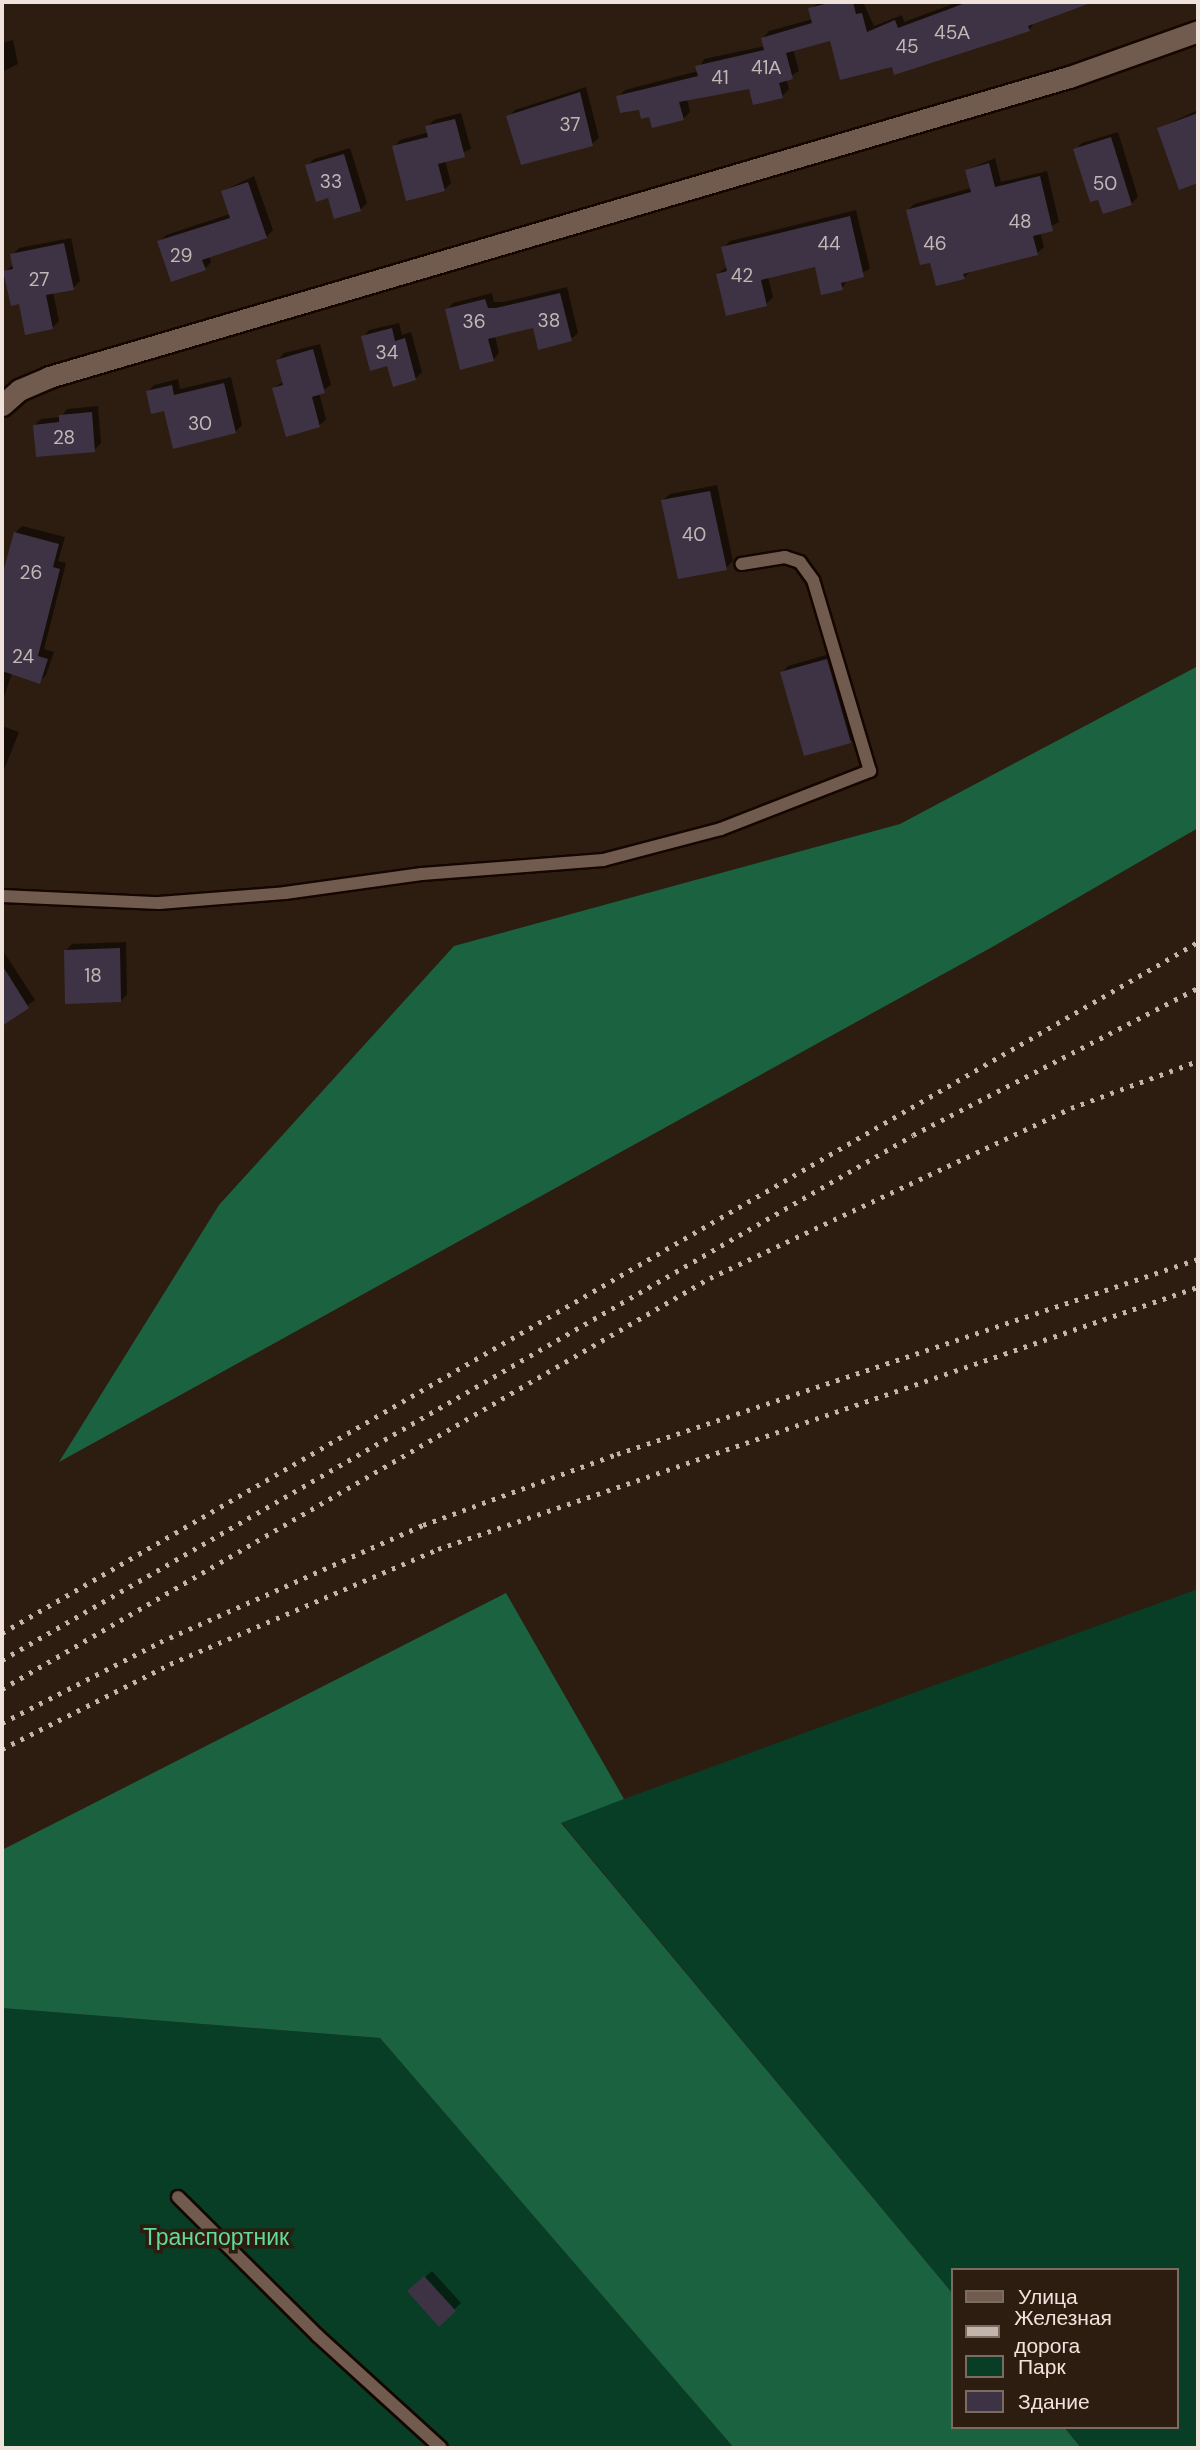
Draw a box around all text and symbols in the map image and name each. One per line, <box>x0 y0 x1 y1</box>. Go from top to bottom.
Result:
house number: 45А <box>934 22 970 44</box>
house number: 45 <box>895 36 919 58</box>
house number: 41А <box>751 57 781 79</box>
house number: 41 <box>711 67 729 89</box>
house number: 37 <box>559 114 581 136</box>
house number: 33 <box>320 171 342 193</box>
house number: 50 <box>1093 173 1117 195</box>
house number: 48 <box>1008 211 1032 233</box>
house number: 44 <box>817 233 841 255</box>
house number: 46 <box>923 233 947 255</box>
house number: 29 <box>170 245 192 267</box>
house number: 42 <box>731 265 753 287</box>
house number: 27 <box>29 269 49 291</box>
house number: 38 <box>538 310 560 332</box>
house number: 36 <box>462 311 486 333</box>
house number: 34 <box>376 342 398 364</box>
house number: 30 <box>188 413 212 435</box>
house number: 28 <box>53 427 75 449</box>
house number: 40 <box>682 524 706 546</box>
house number: 26 <box>20 562 42 584</box>
house number: 24 <box>12 646 34 668</box>
house number: 18 <box>84 965 102 987</box>
park label: Транспортник <box>143 2223 289 2251</box>
legend <box>951 2268 1179 2429</box>
text: Улица <box>1018 2283 1078 2311</box>
text: Железная дорога <box>1014 2304 1112 2360</box>
text: Парк <box>1018 2353 1066 2381</box>
text: Здание <box>1018 2388 1090 2416</box>

